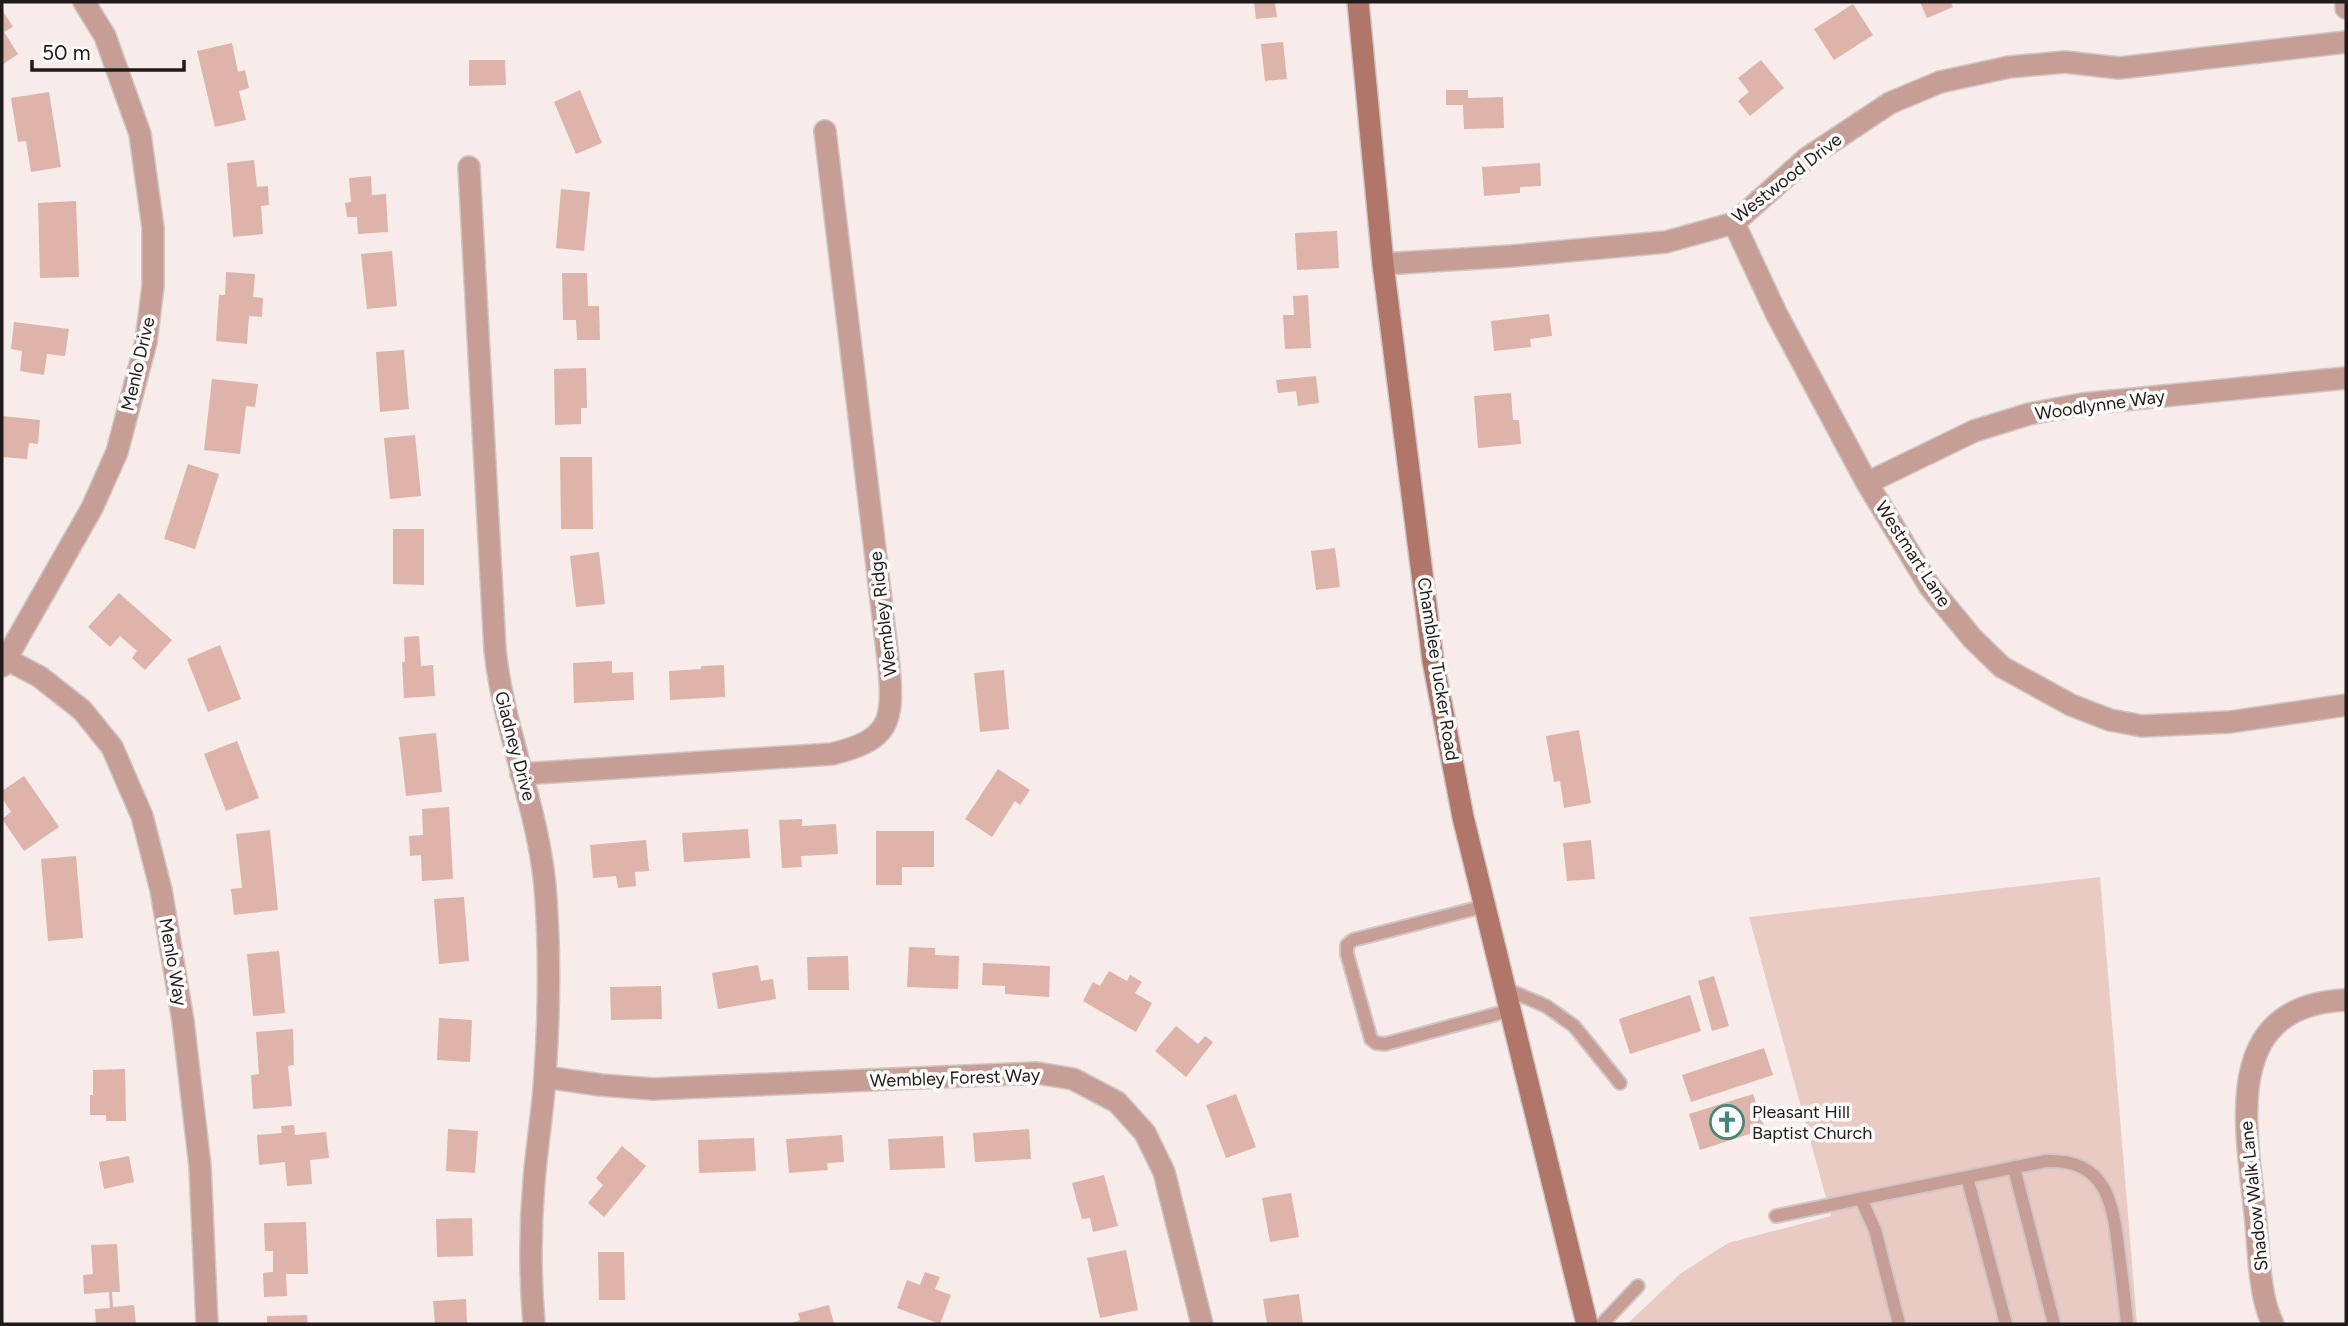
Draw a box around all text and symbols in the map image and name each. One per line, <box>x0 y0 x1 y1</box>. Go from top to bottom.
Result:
scale bar <box>32 28 184 72</box>
text: 50 m <box>42 40 91 65</box>
street label: Westwood Drive <box>1728 128 1846 228</box>
street label: Menlo Drive <box>117 315 160 413</box>
street label: Woodlynne Way <box>2034 385 2167 425</box>
street label: Westmart Lane <box>1871 497 1955 611</box>
street label: Wembley Ridge <box>864 550 902 678</box>
street label: Chamblee Tucker Road <box>1413 576 1463 762</box>
street label: Gladney Drive <box>490 689 540 803</box>
street label: Menlo Way <box>154 916 192 1008</box>
street label: Wembley Forest Way <box>869 1064 1041 1092</box>
place label: Pleasant Hill Baptist Church <box>1752 1101 1872 1144</box>
church icon: Pleasant Hill Baptist Church <box>1708 1103 1746 1141</box>
street label: Shadow Walk Lane <box>2235 1120 2273 1272</box>

